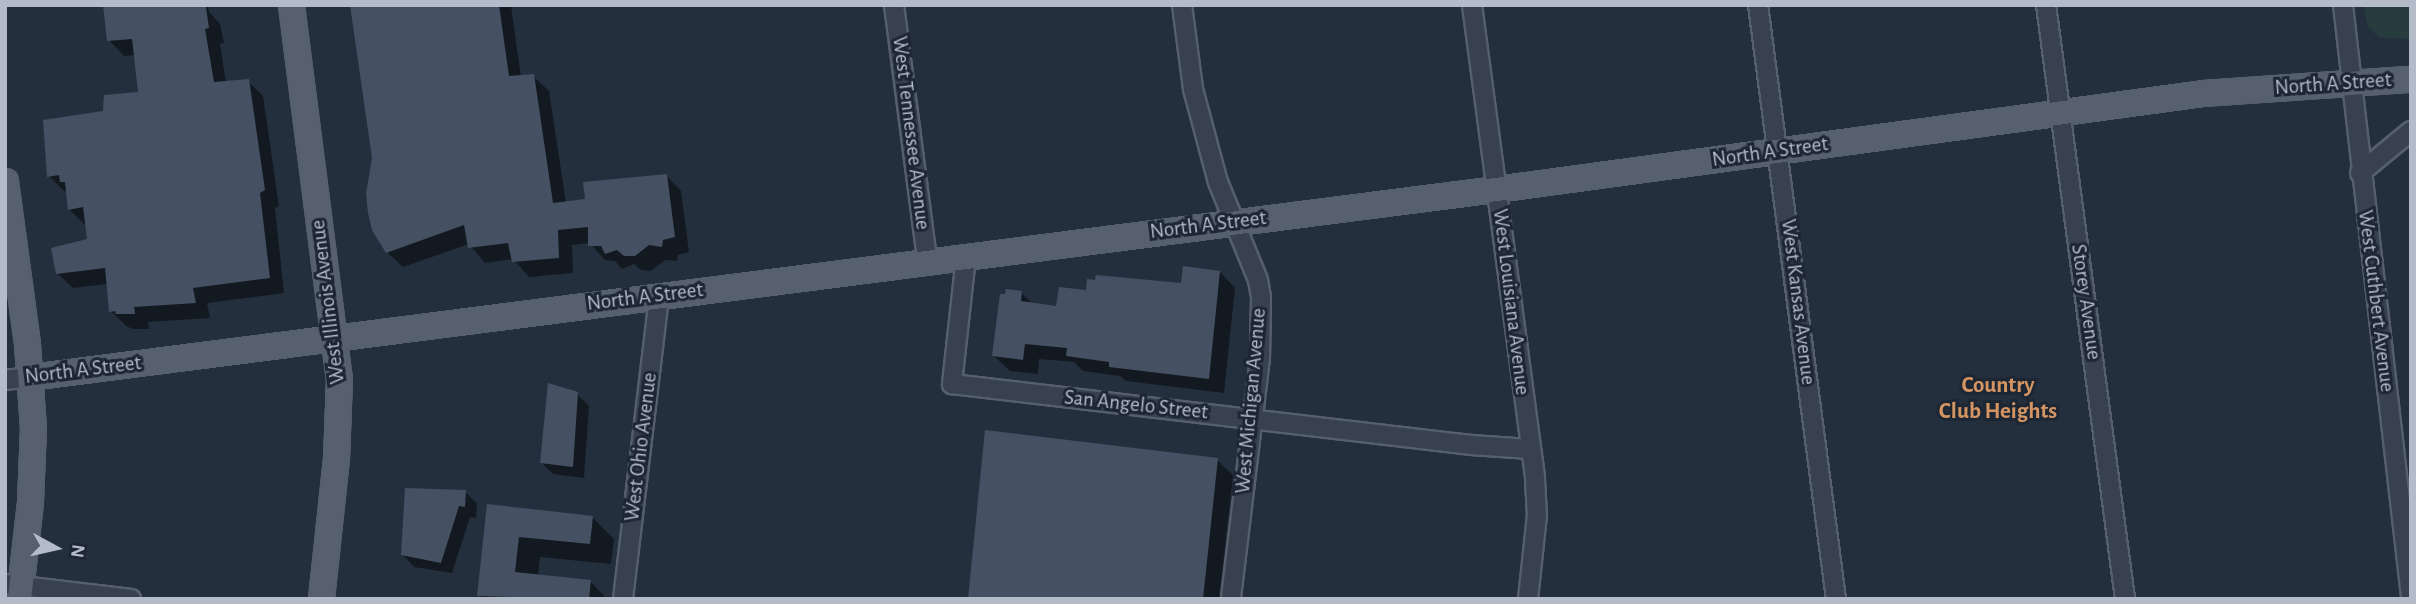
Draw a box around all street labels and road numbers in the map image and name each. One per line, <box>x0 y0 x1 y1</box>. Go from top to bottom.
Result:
street label: West Tennessee Avenue <box>887 35 935 231</box>
street label: North A Street <box>2274 67 2392 101</box>
street label: North A Street <box>1710 131 1830 173</box>
street label: North A Street <box>1148 205 1268 245</box>
street label: West Louisiana Avenue <box>1487 207 1535 397</box>
street label: West Cuthbert Avenue <box>2352 209 2400 393</box>
street label: West Illinois Avenue <box>305 218 351 386</box>
street label: West Kansas Avenue <box>1775 218 1821 386</box>
street label: Storey Avenue <box>2065 243 2107 361</box>
street label: North A Street <box>585 277 705 317</box>
street label: West Michigan Avenue <box>1230 307 1272 495</box>
street label: North A Street <box>23 350 143 390</box>
street label: West Ohio Avenue <box>619 371 663 523</box>
street label: San Angelo Street <box>1063 385 1209 425</box>

